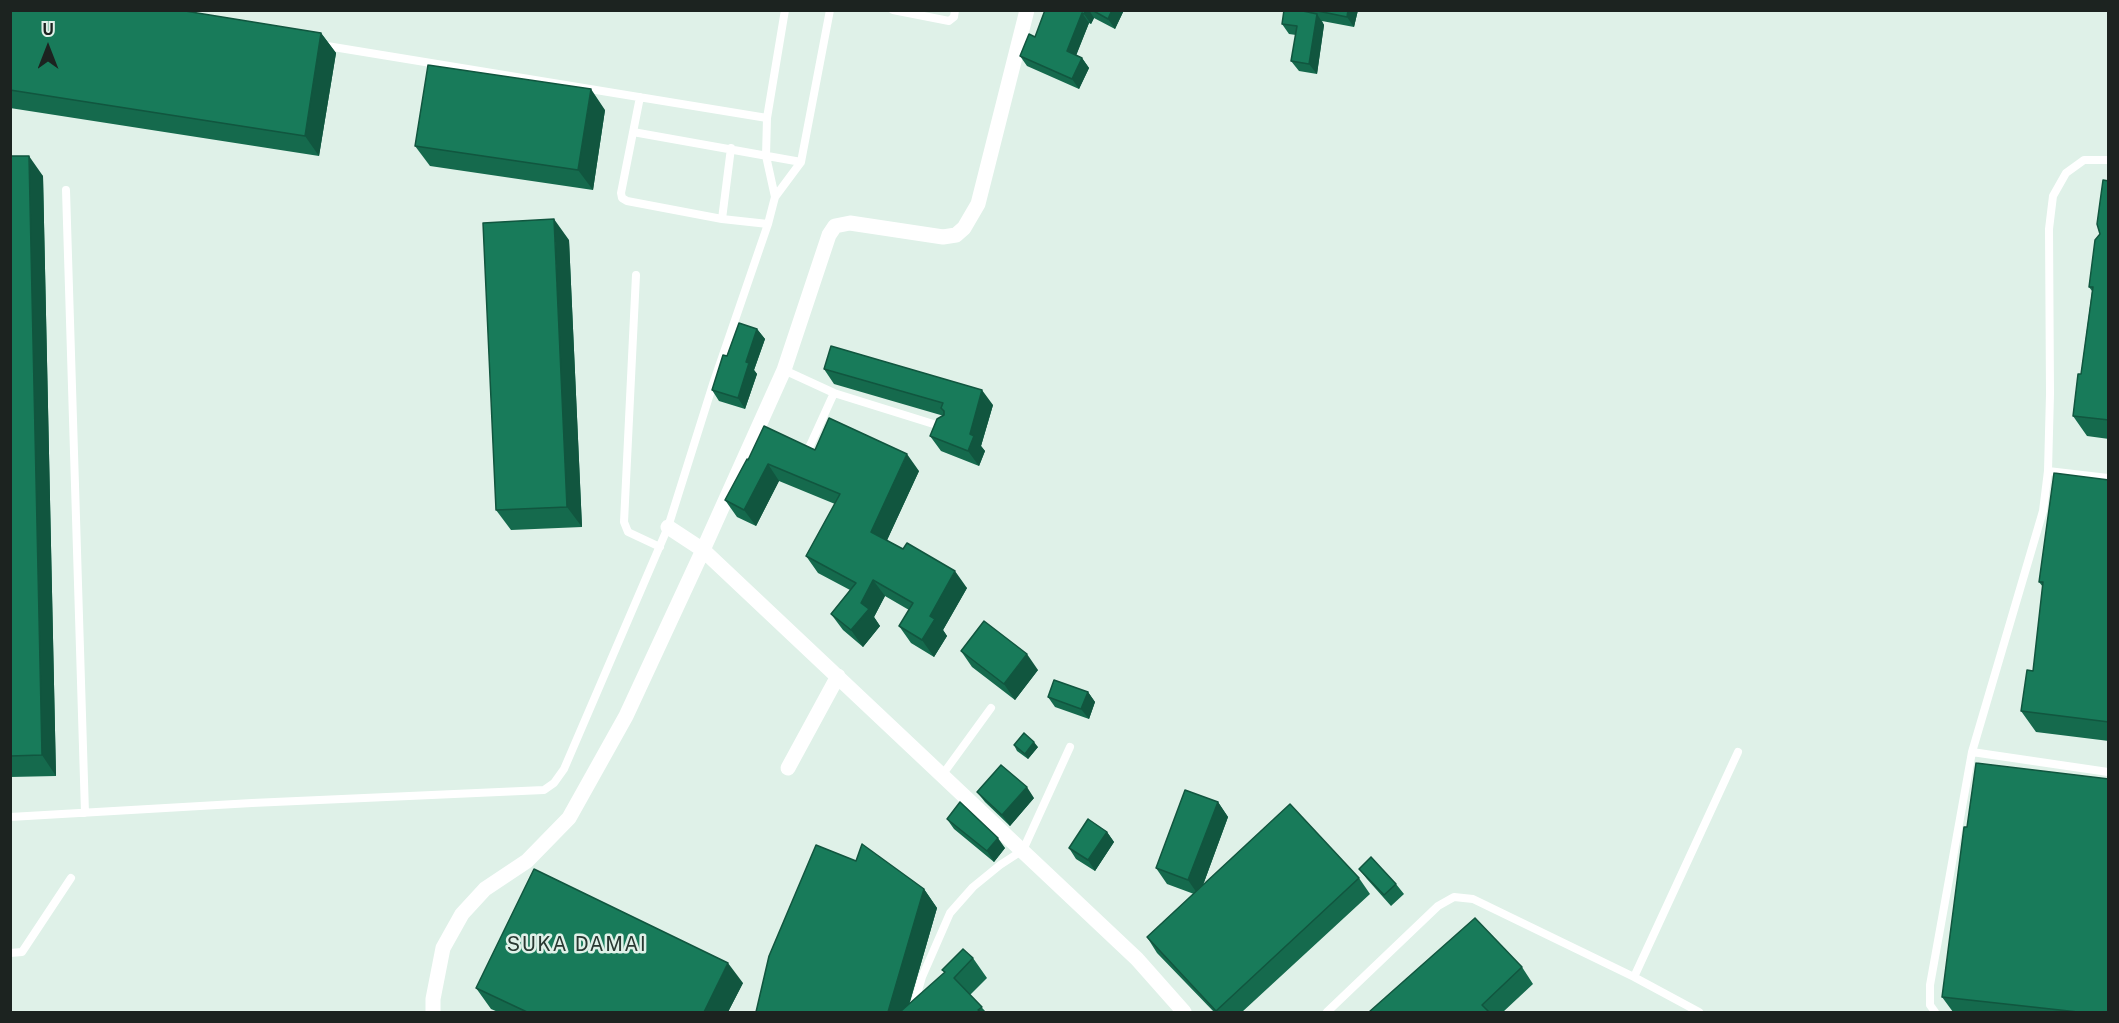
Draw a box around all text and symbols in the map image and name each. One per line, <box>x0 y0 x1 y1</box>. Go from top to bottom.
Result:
north arrow <box>18 18 78 78</box>
text: U <box>42 20 54 39</box>
district label: SUKA DAMAI <box>507 933 647 957</box>

